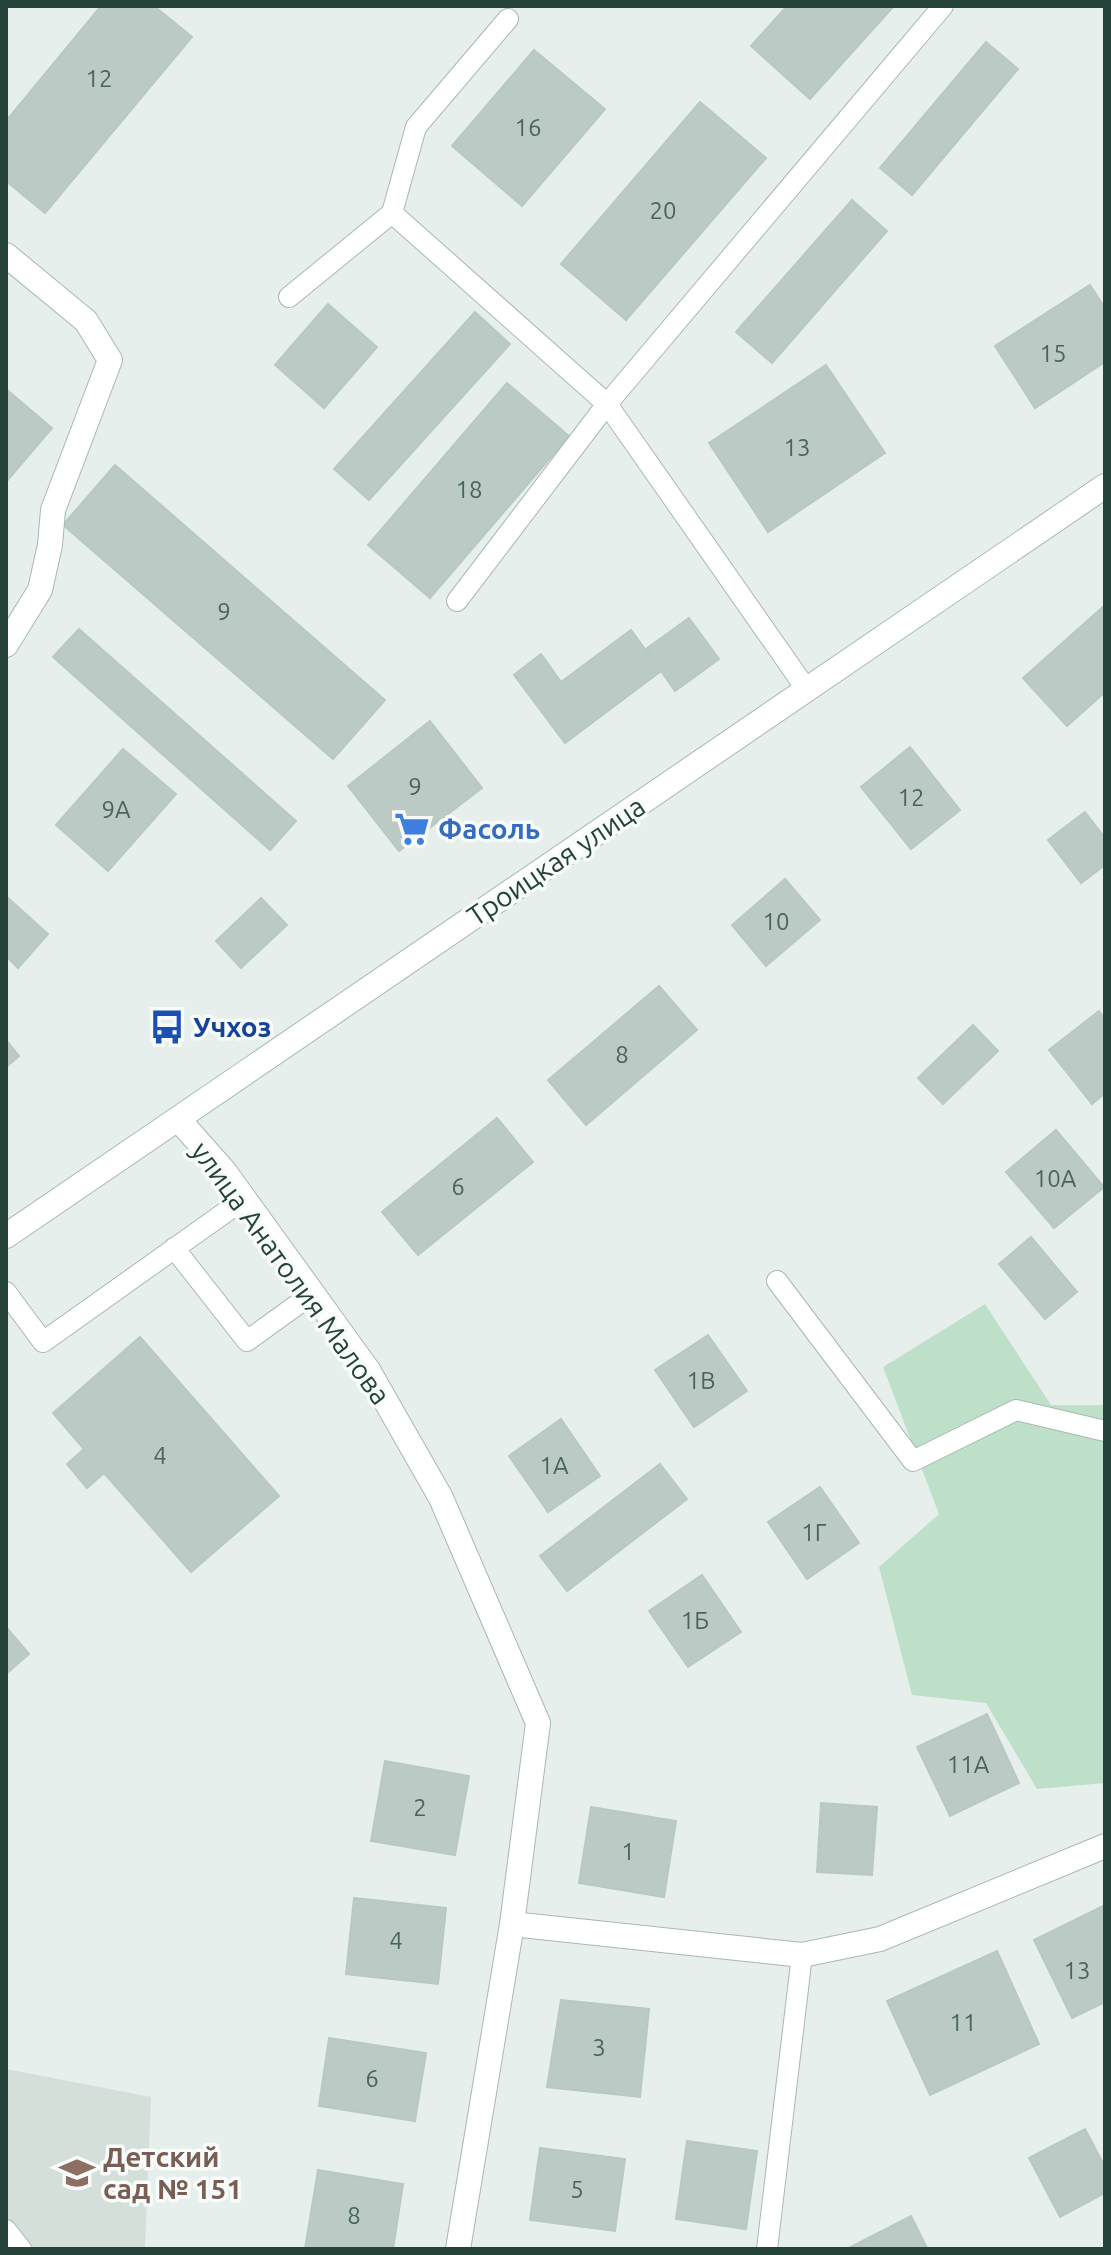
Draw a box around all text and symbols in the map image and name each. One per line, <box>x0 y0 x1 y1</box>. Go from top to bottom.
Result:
house number: 12 <box>85 65 113 92</box>
house number: 16 <box>514 114 542 141</box>
house number: 20 <box>649 197 677 224</box>
house number: 15 <box>1039 340 1067 367</box>
house number: 13 <box>783 434 811 461</box>
house number: 18 <box>455 476 483 503</box>
house number: 9 <box>217 598 231 625</box>
house number: 9 <box>408 773 422 800</box>
house number: 12 <box>897 784 925 811</box>
street label: Троицкая улица <box>461 790 650 931</box>
house number: 9А <box>101 796 131 823</box>
supermarket icon: Фасоль <box>393 810 431 848</box>
place label: Фасоль <box>438 813 540 844</box>
house number: 10 <box>762 908 790 935</box>
bus stop icon: Учхоз <box>148 1008 186 1046</box>
place label: Учхоз <box>193 1011 271 1042</box>
house number: 8 <box>615 1041 629 1068</box>
street label: улица Анатолия Малова <box>186 1136 397 1410</box>
house number: 10А <box>1034 1165 1077 1192</box>
house number: 6 <box>451 1173 465 1200</box>
house number: 1В <box>687 1367 715 1394</box>
house number: 4 <box>153 1442 167 1469</box>
house number: 1А <box>539 1452 569 1479</box>
house number: 1Г <box>801 1519 827 1546</box>
house number: 1Б <box>681 1607 709 1634</box>
house number: 11А <box>947 1751 990 1778</box>
house number: 2 <box>413 1794 427 1821</box>
house number: 1 <box>621 1838 635 1865</box>
house number: 4 <box>389 1927 403 1954</box>
house number: 13 <box>1063 1957 1091 1984</box>
house number: 11 <box>949 2009 977 2036</box>
house number: 3 <box>592 2034 606 2061</box>
house number: 6 <box>365 2065 379 2092</box>
place label: Детский сад № 151 <box>103 2141 242 2204</box>
school or university icon: Детский сад № 151 <box>58 2154 96 2192</box>
house number: 5 <box>570 2176 584 2203</box>
house number: 8 <box>347 2202 361 2229</box>

